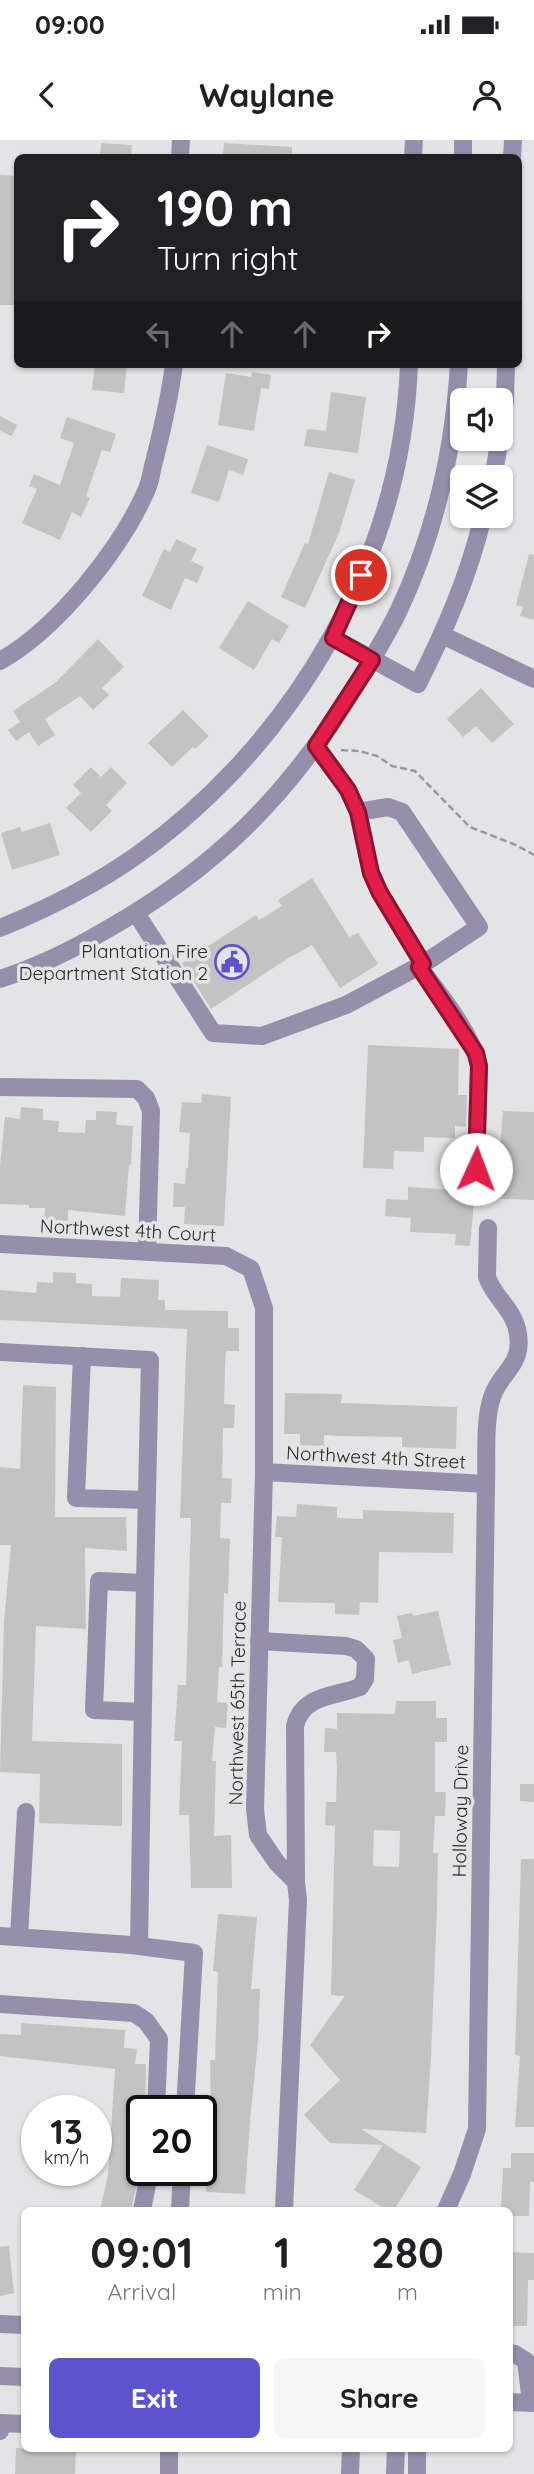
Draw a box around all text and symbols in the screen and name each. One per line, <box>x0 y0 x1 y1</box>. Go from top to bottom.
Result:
text: 09:00 <box>35 8 105 41</box>
text: Waylane <box>199 75 335 115</box>
icon: back <box>28 76 66 114</box>
icon: person <box>468 76 506 114</box>
text: 190 m <box>157 177 293 238</box>
icon: right <box>42 182 133 273</box>
text: Turn right <box>157 238 298 278</box>
icon: left <box>140 315 178 353</box>
icon: ahead <box>213 315 251 353</box>
icon: ahead <box>286 315 324 353</box>
icon: right <box>359 315 397 353</box>
map controls <box>450 388 513 528</box>
button: sound <box>450 388 513 451</box>
button: layers <box>450 465 513 528</box>
pin <box>331 545 391 605</box>
icon: arrive <box>342 556 380 594</box>
place label: Plantation Fire Department Station 2 <box>19 939 208 985</box>
public building icon: Plantation Fire Department Station 2 <box>213 943 251 981</box>
position arrow <box>439 1132 513 1206</box>
street label: Northwest 4th Court <box>39 1213 217 1247</box>
street label: Northwest 4th Street <box>286 1440 466 1474</box>
street label: Northwest 65th Terrace <box>223 1600 251 1806</box>
street label: Holloway Drive <box>447 1744 473 1878</box>
speed limit sign: 20 <box>126 2095 217 2186</box>
text: 13 <box>50 2109 83 2153</box>
text: km/h <box>44 2146 89 2169</box>
text: 09:01 <box>90 2226 193 2279</box>
text: 1 <box>274 2226 290 2279</box>
text: 280 <box>371 2226 444 2279</box>
text: Arrival <box>107 2277 176 2306</box>
text: min <box>263 2277 302 2306</box>
text: m <box>397 2277 418 2306</box>
button: Exit <box>49 2358 260 2438</box>
button: Share <box>274 2358 485 2438</box>

